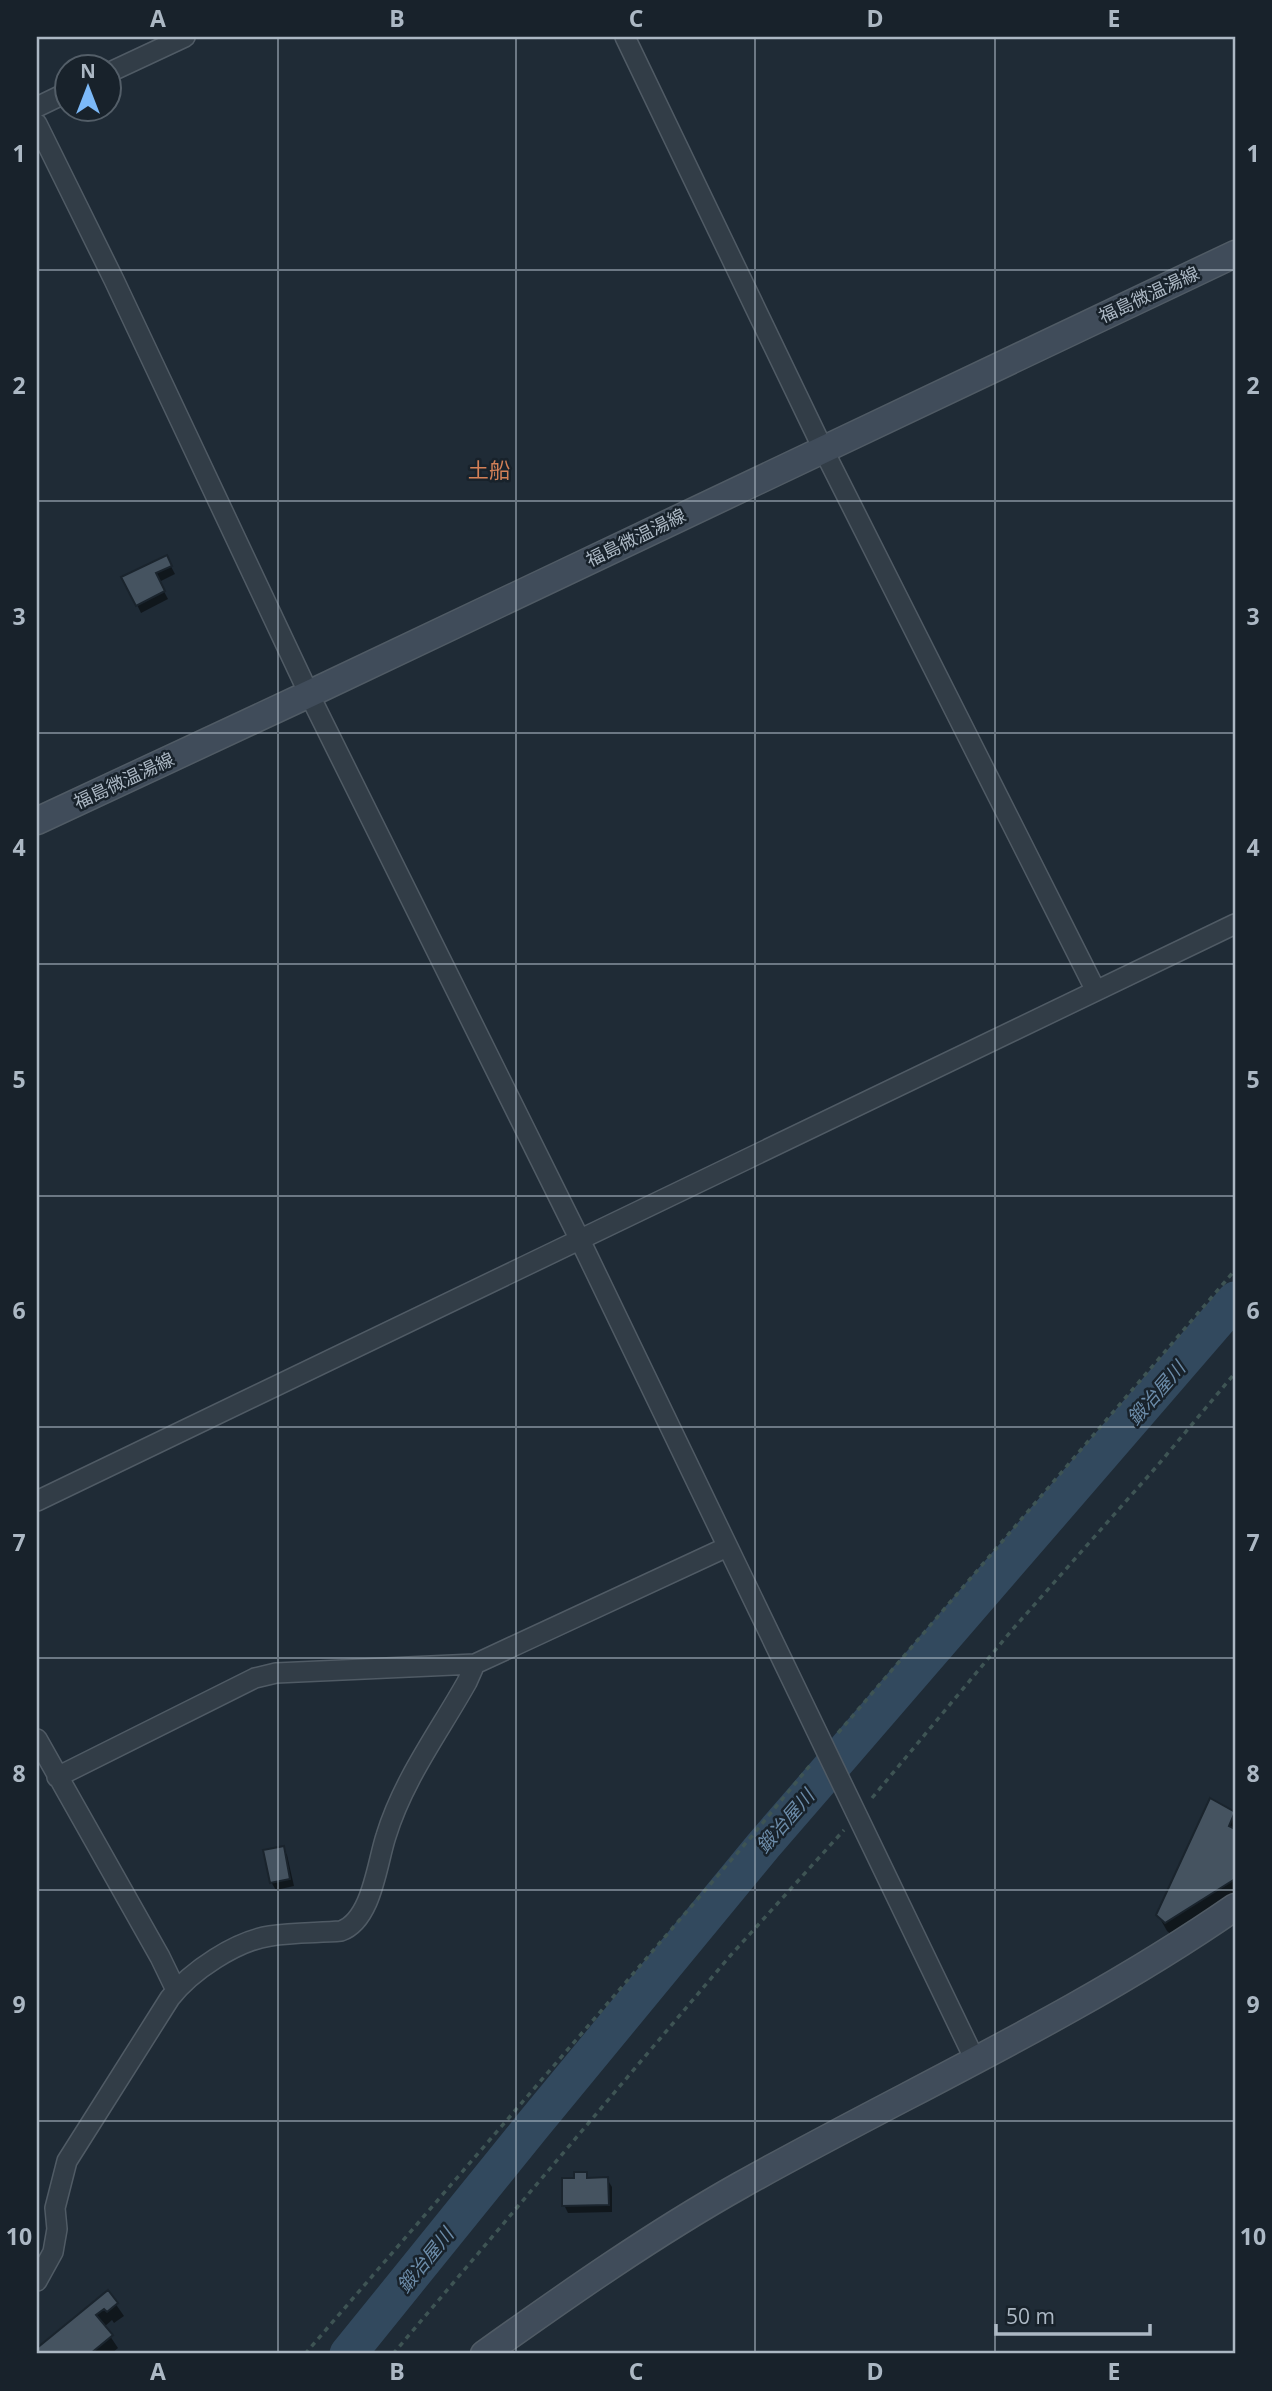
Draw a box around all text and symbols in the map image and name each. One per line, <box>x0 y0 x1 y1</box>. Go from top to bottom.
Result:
text: A <box>150 2 166 34</box>
text: B <box>389 2 405 34</box>
text: C <box>629 2 643 34</box>
text: D <box>866 2 884 34</box>
text: E <box>1108 2 1120 34</box>
north arrow <box>52 52 122 122</box>
text: N <box>80 58 96 84</box>
text: 1 <box>12 137 26 169</box>
text: 1 <box>1246 137 1260 169</box>
street label: 福島微温湯線 <box>1095 260 1203 328</box>
text: 2 <box>12 369 26 401</box>
text: 2 <box>1246 369 1260 401</box>
district label: 土船 <box>468 456 510 484</box>
street label: 福島微温湯線 <box>582 503 689 572</box>
text: 3 <box>12 600 26 632</box>
text: 3 <box>1246 600 1260 632</box>
street label: 福島微温湯線 <box>70 746 178 814</box>
text: 4 <box>12 831 26 863</box>
text: 4 <box>1246 831 1260 863</box>
text: 5 <box>12 1063 26 1095</box>
text: 5 <box>1246 1063 1260 1095</box>
text: 6 <box>12 1294 26 1326</box>
text: 6 <box>1246 1294 1260 1326</box>
water label: 鍛冶屋川 <box>1121 1354 1192 1430</box>
text: 7 <box>12 1526 26 1558</box>
text: 7 <box>1246 1526 1260 1558</box>
text: 8 <box>12 1757 26 1789</box>
text: 8 <box>1246 1757 1260 1789</box>
water label: 鍛冶屋川 <box>750 1782 821 1858</box>
text: 9 <box>12 1988 26 2020</box>
text: 9 <box>1246 1988 1260 2020</box>
text: 10 <box>6 2220 32 2252</box>
text: 10 <box>1240 2220 1266 2252</box>
water label: 鍛冶屋川 <box>391 2221 460 2298</box>
scale bar <box>996 2293 1150 2337</box>
text: 50 m <box>1006 2302 1055 2330</box>
text: A <box>150 2355 166 2387</box>
text: B <box>389 2355 405 2387</box>
text: C <box>629 2355 643 2387</box>
text: D <box>866 2355 884 2387</box>
text: E <box>1108 2355 1120 2387</box>

